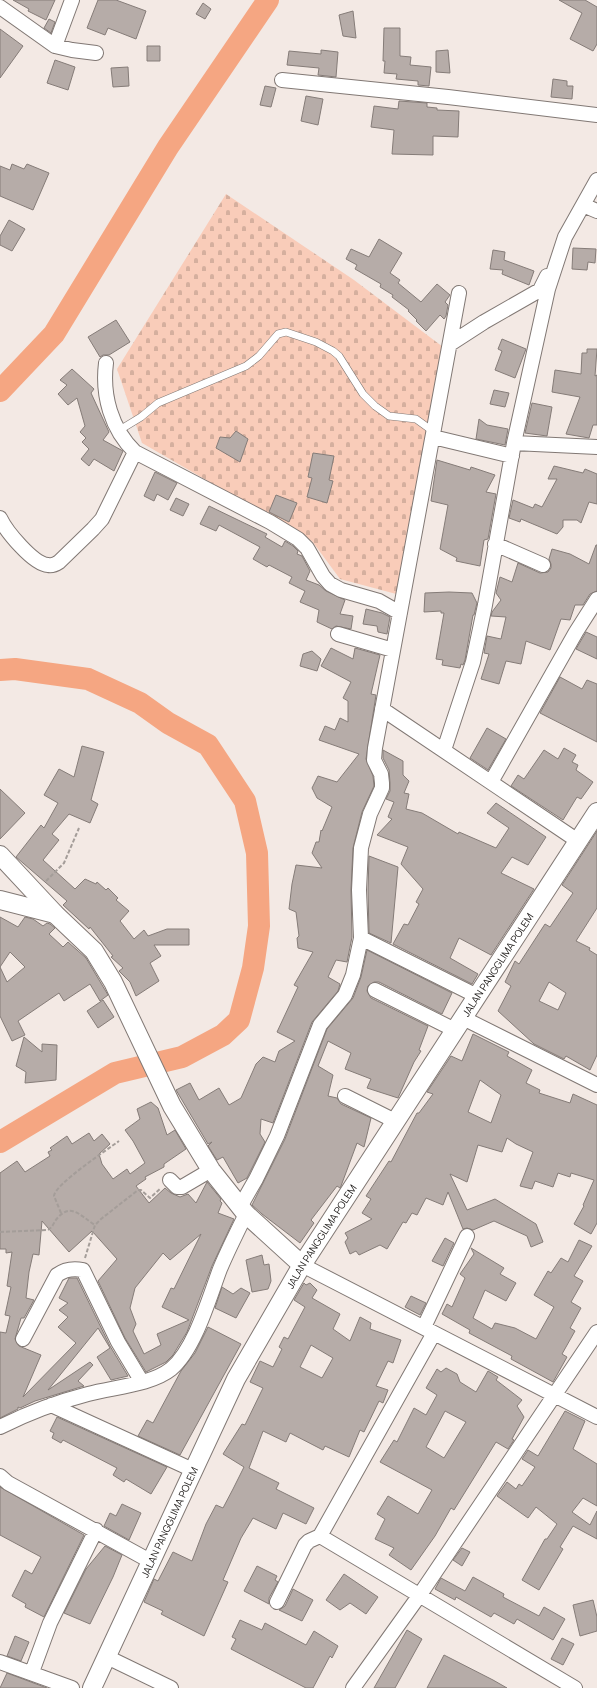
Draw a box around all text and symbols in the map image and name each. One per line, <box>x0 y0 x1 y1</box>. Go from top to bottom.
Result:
street label: JALAN PANGGLIMA POLEM <box>459 910 536 1019</box>
street label: JALAN PANGGLIMA POLEM <box>283 1182 360 1291</box>
street label: JALAN PANGGLIMA POLEM <box>137 1464 201 1580</box>

